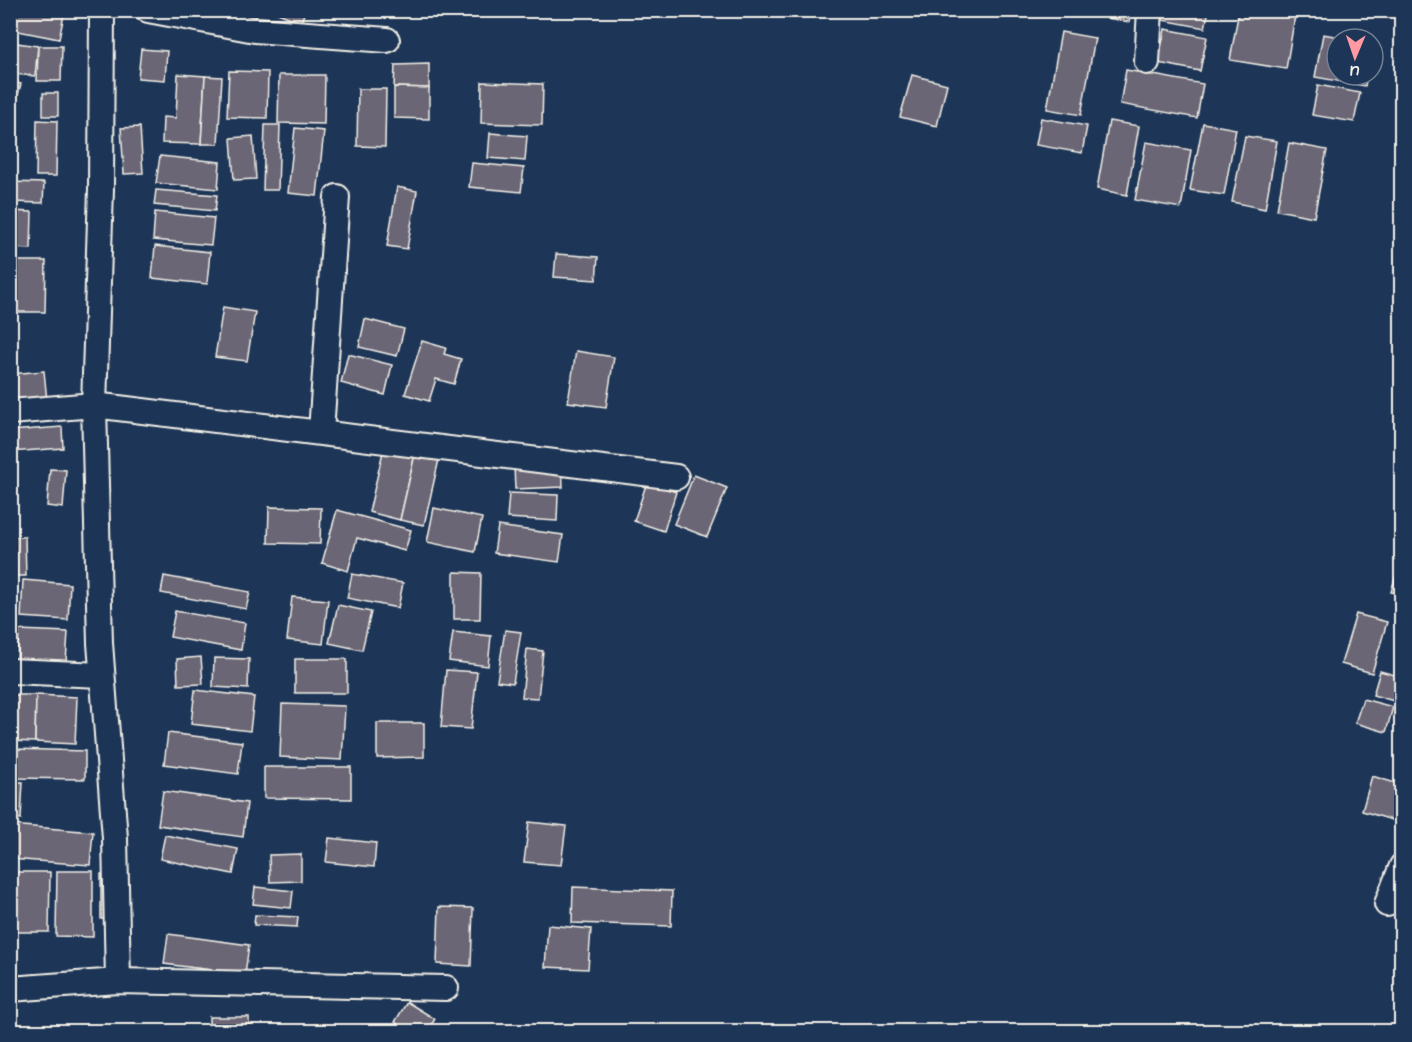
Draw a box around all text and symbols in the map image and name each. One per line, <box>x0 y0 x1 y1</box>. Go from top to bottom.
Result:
north arrow <box>1325 27 1385 87</box>
text: U <box>1350 60 1359 82</box>

